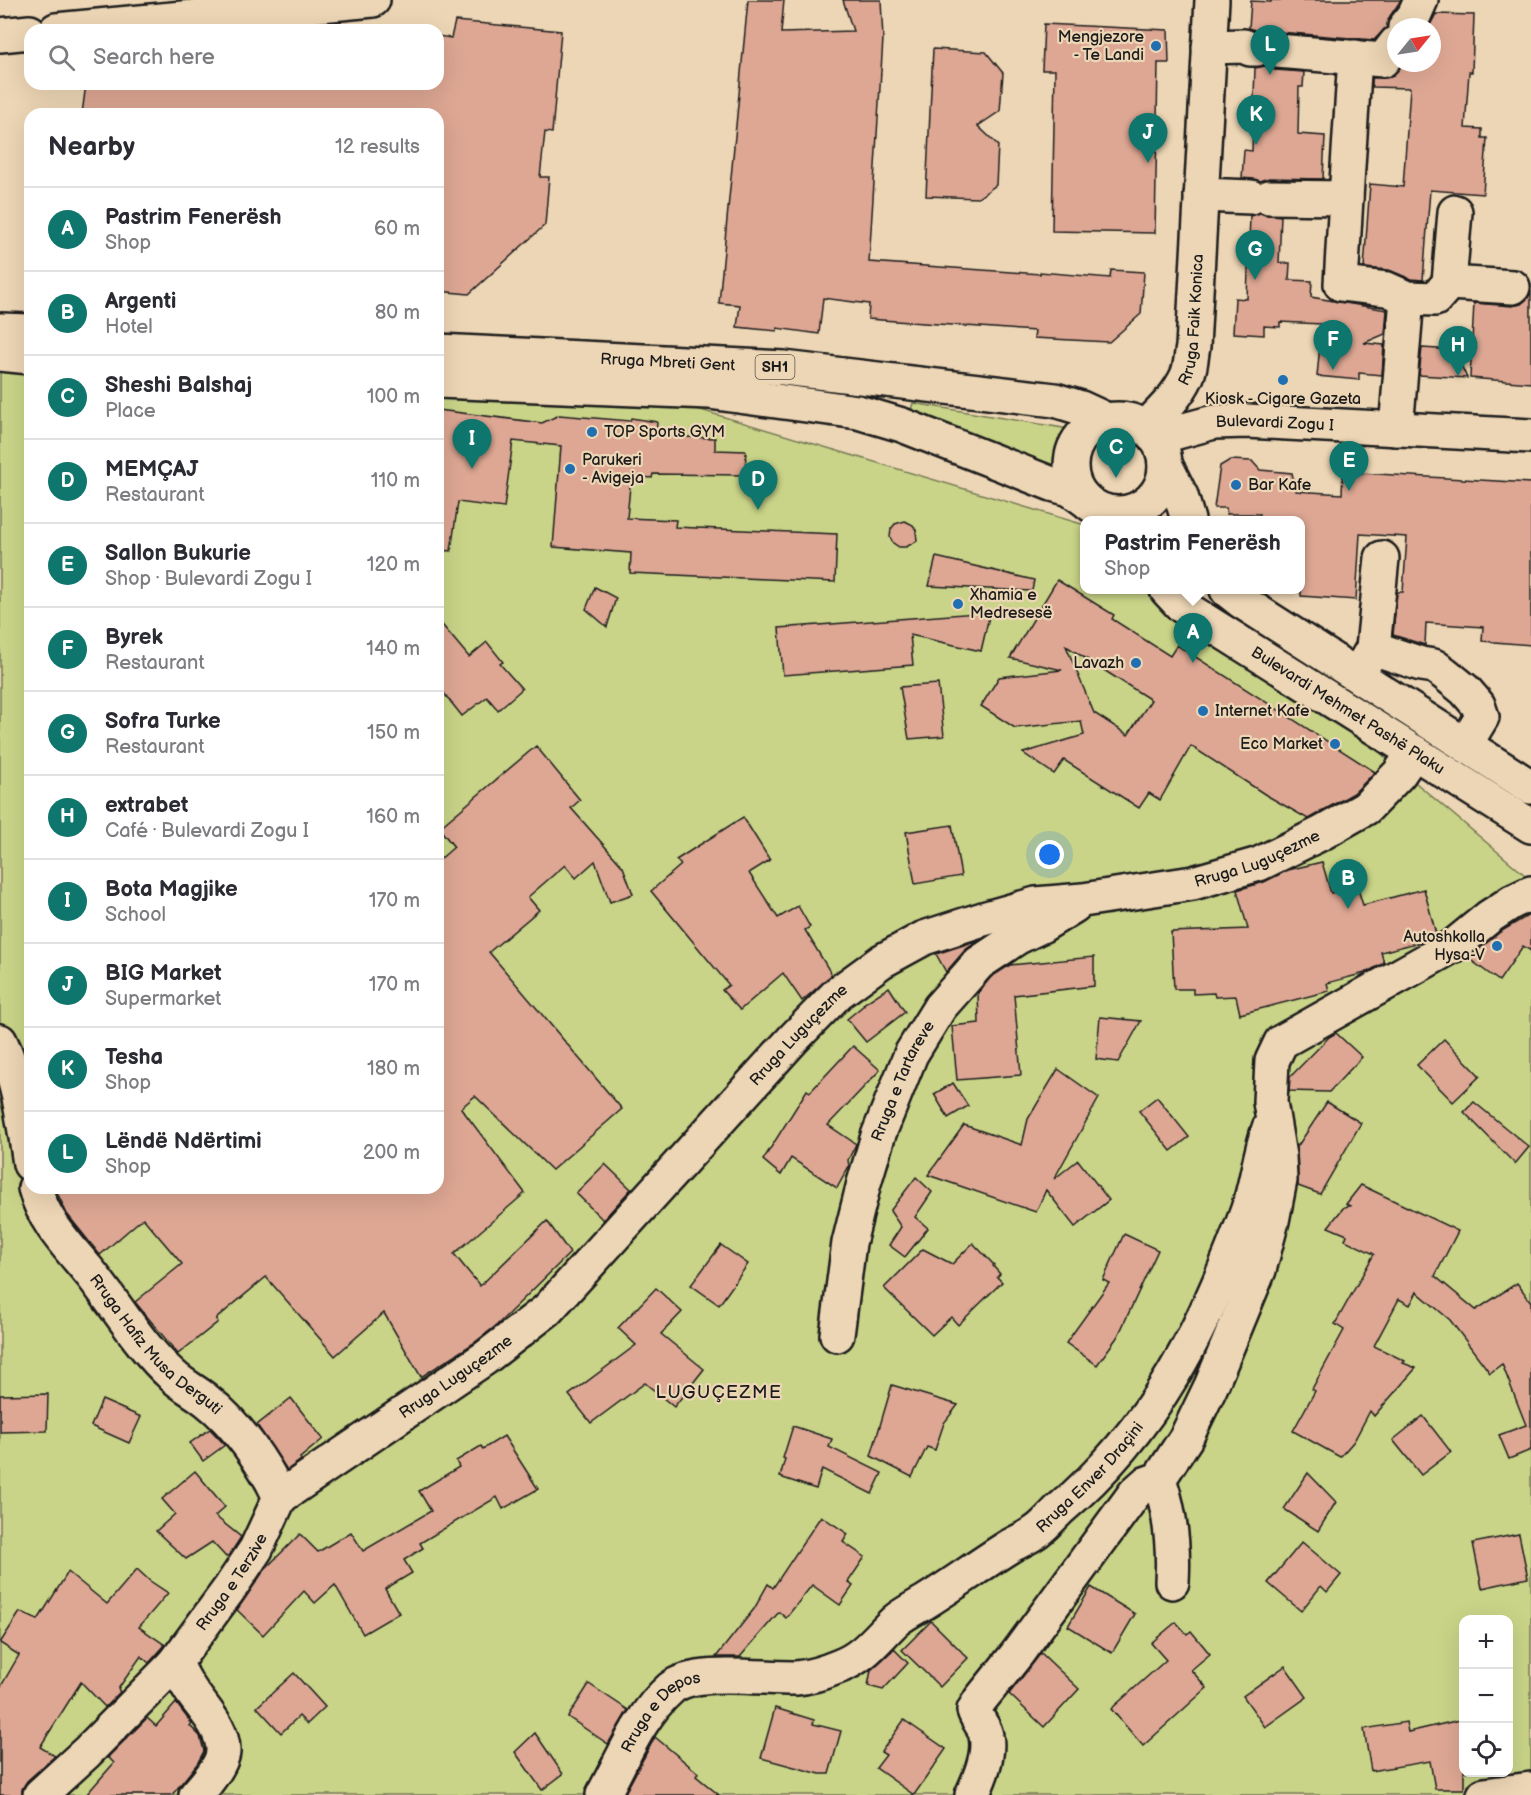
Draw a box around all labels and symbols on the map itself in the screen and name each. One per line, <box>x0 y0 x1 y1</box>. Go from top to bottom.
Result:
north arrow <box>1387 18 1441 72</box>
pin: L <box>1250 26 1290 75</box>
place label: Mengjezore - Te Landi <box>1058 28 1145 65</box>
marker: Mengjezore - Te Landi <box>1149 39 1163 53</box>
pin: K <box>1236 96 1276 145</box>
pin: J <box>1128 114 1168 163</box>
pin: G <box>1236 230 1274 280</box>
street label: Rruga Faik Konica <box>1174 253 1208 389</box>
pin: F <box>1314 320 1352 370</box>
pin: H <box>1438 326 1478 376</box>
street label: Rruga Mbreti Gent <box>600 349 736 375</box>
road number: SH1 <box>756 355 794 379</box>
marker: Kiosk - Cigare Gazeta <box>1276 373 1290 387</box>
place label: Kiosk - Cigare Gazeta <box>1205 390 1361 409</box>
street label: Bulevardi Zogu I <box>1215 411 1334 435</box>
pin: I <box>452 420 492 469</box>
place label: TOP Sports GYM <box>604 423 725 442</box>
marker: TOP Sports GYM <box>585 425 599 439</box>
pin: C <box>1096 428 1136 478</box>
pin: E <box>1330 442 1368 491</box>
place label: Parukeri - Avigeja <box>582 451 644 488</box>
pin: D <box>738 460 777 510</box>
marker: Parukeri - Avigeja <box>563 462 577 476</box>
place label: Bar Kafe <box>1248 476 1312 495</box>
marker: Bar Kafe <box>1229 478 1243 492</box>
place label: Xhamia e Medresesë <box>969 586 1053 623</box>
marker: Xhamia e Medresesë <box>951 597 965 611</box>
pin: A <box>1174 614 1212 663</box>
street label: Bulevardi Mehmet Pashë Plaku <box>1248 643 1448 779</box>
place label: Lavazh <box>1073 654 1124 673</box>
marker: Lavazh <box>1129 656 1143 670</box>
place label: Internet Kafe <box>1215 702 1310 721</box>
marker: Internet Kafe <box>1196 704 1210 718</box>
place label: Eco Market <box>1240 735 1323 754</box>
marker: Eco Market <box>1328 737 1342 751</box>
street label: Rruga Luguçezme <box>1192 826 1324 892</box>
your location <box>1035 840 1064 869</box>
pin: B <box>1328 860 1368 909</box>
place label: Autoshkolla Hysa-V <box>1403 928 1485 965</box>
marker: Autoshkolla Hysa-V <box>1490 939 1504 953</box>
street label: Rruga Luguçezme <box>746 980 851 1090</box>
street label: Rruga e Tartareve <box>867 1017 939 1144</box>
street label: Rruga Hafiz Musa Derguti <box>86 1271 226 1419</box>
street label: Rruga Luguçezme <box>396 1331 517 1423</box>
district label: LUGUÇEZME <box>656 1382 782 1403</box>
street label: Rruga Enver Draçini <box>1032 1418 1148 1537</box>
street label: Rruga e Terzive <box>192 1530 272 1634</box>
street label: Rruga e Depos <box>617 1668 702 1756</box>

